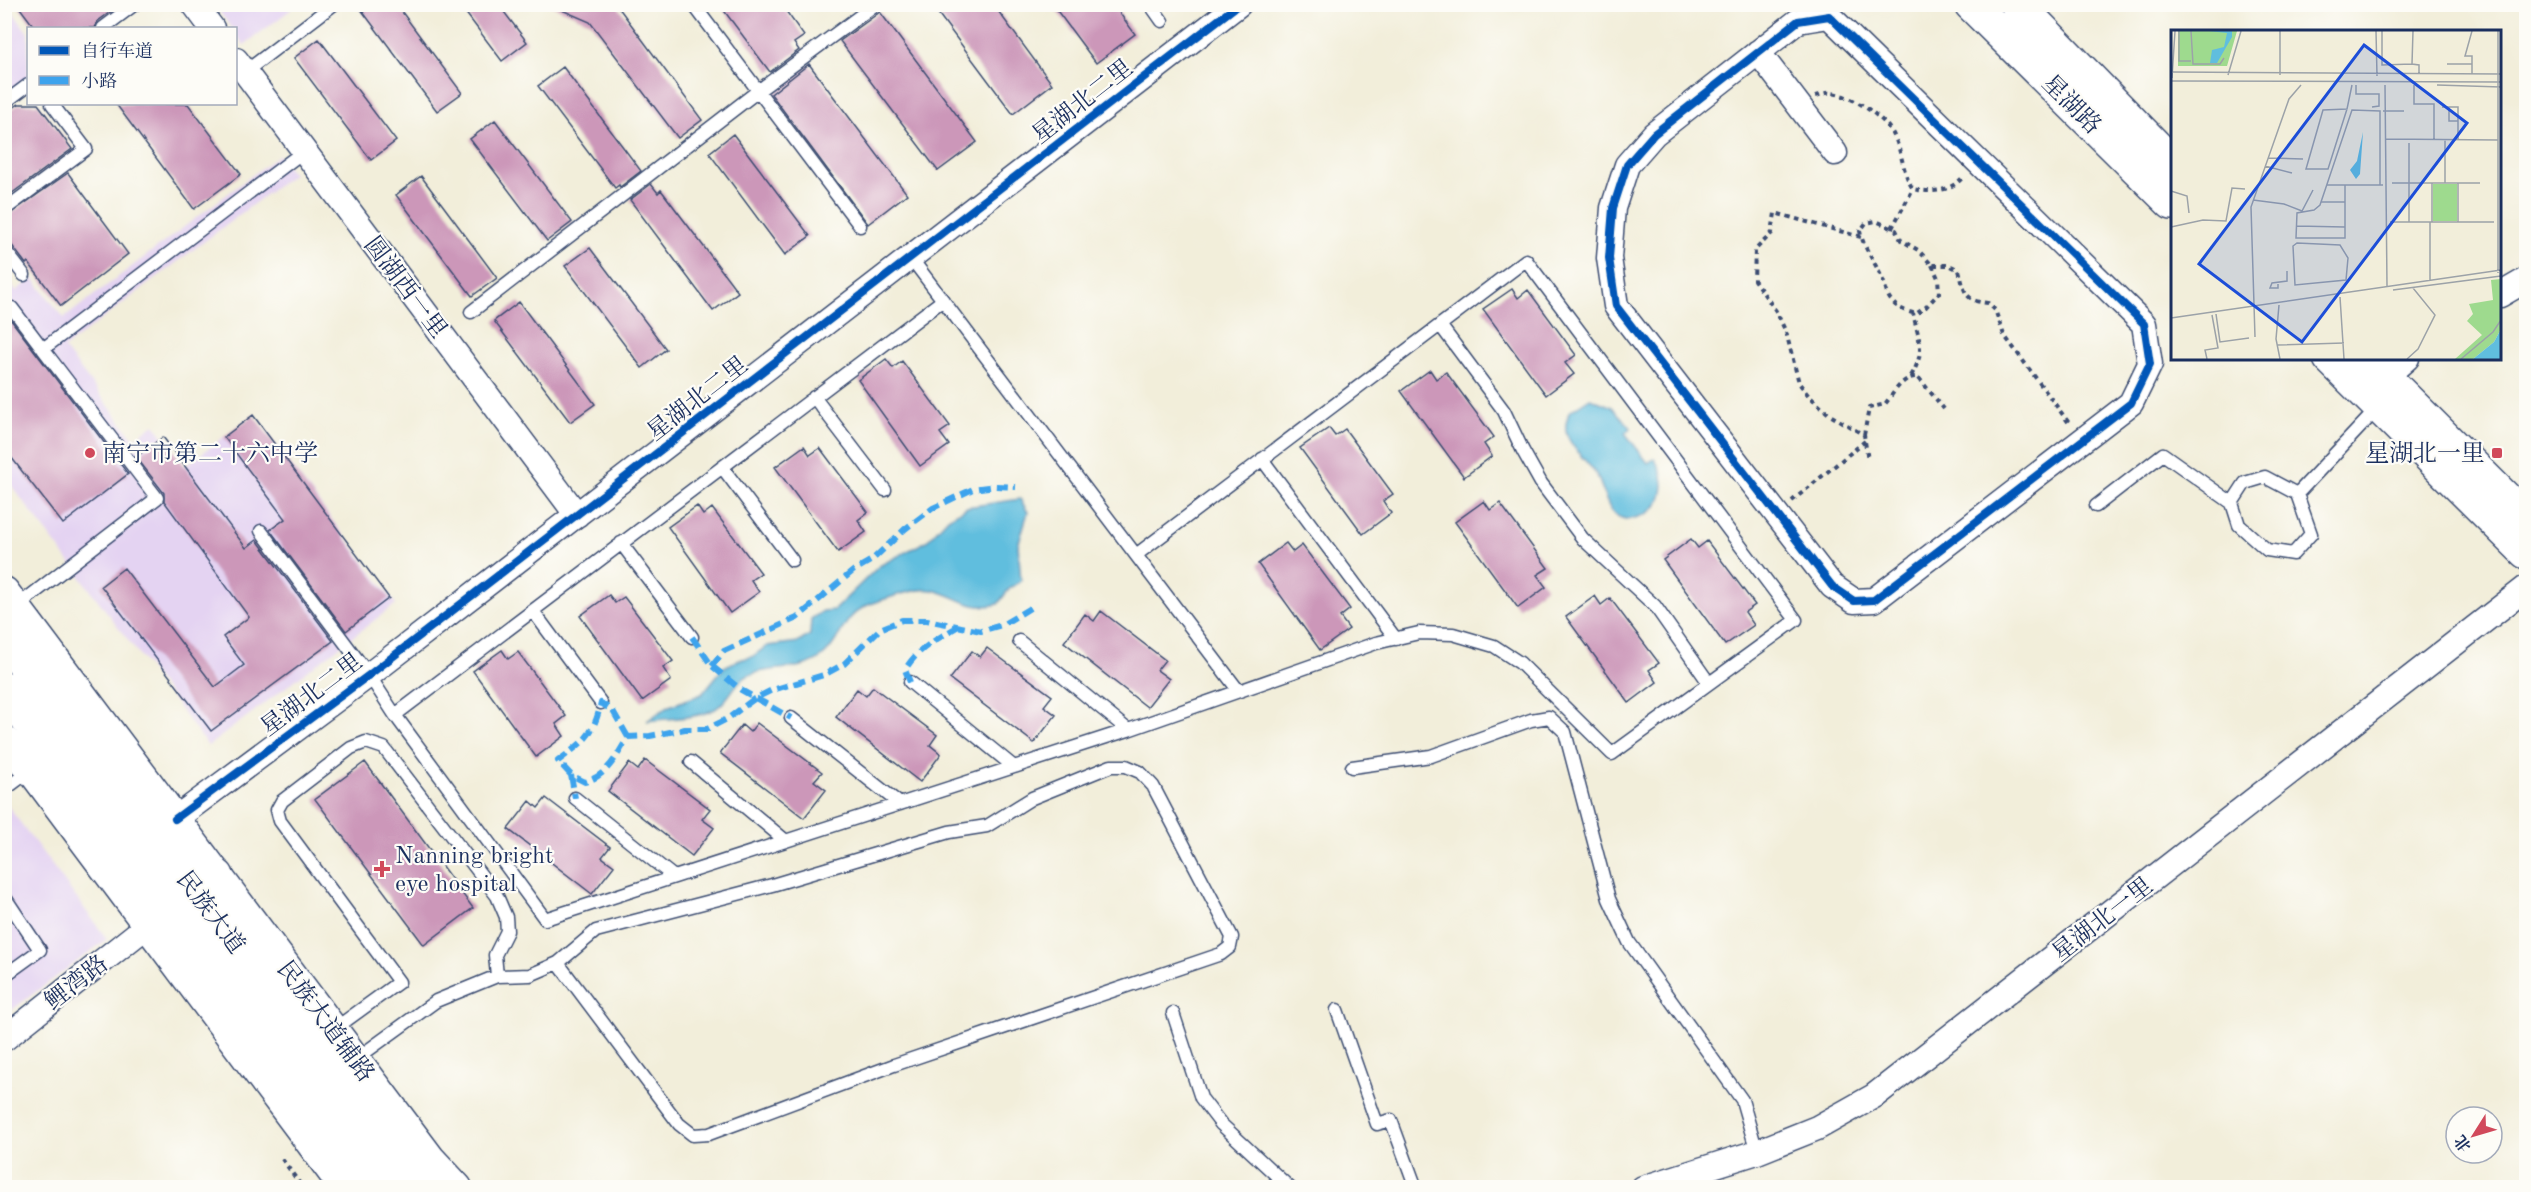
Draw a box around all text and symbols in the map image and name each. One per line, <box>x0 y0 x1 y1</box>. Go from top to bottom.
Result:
legend <box>27 27 237 105</box>
inset map <box>2171 30 2501 360</box>
text: 自行车道 <box>81 41 153 61</box>
street label: 星湖北二里 <box>1027 54 1138 149</box>
street label: 星湖路 <box>2037 69 2107 139</box>
text: 小路 <box>81 71 117 91</box>
street label: 圆湖西一里 <box>359 231 452 343</box>
street label: 星湖北二里 <box>642 351 753 446</box>
place label: 南宁市第二十六中学 <box>102 440 318 467</box>
place label: 星湖北一里 <box>2365 440 2485 467</box>
marker: 南宁市第二十六中学 <box>83 446 97 460</box>
marker: 星湖北一里 <box>2490 446 2504 460</box>
street label: 星湖北二里 <box>255 648 367 741</box>
place label: Nanning bright eye hospital <box>395 845 553 897</box>
marker: Nanning bright eye hospital <box>373 860 391 878</box>
street label: 民族大道 <box>171 866 250 959</box>
street label: 星湖北一里 <box>2047 872 2158 967</box>
street label: 鲤湾路 <box>40 950 113 1015</box>
street label: 民族大道辅路 <box>271 956 380 1087</box>
north arrow <box>2444 1105 2504 1165</box>
text: 北 <box>2451 1132 2475 1155</box>

